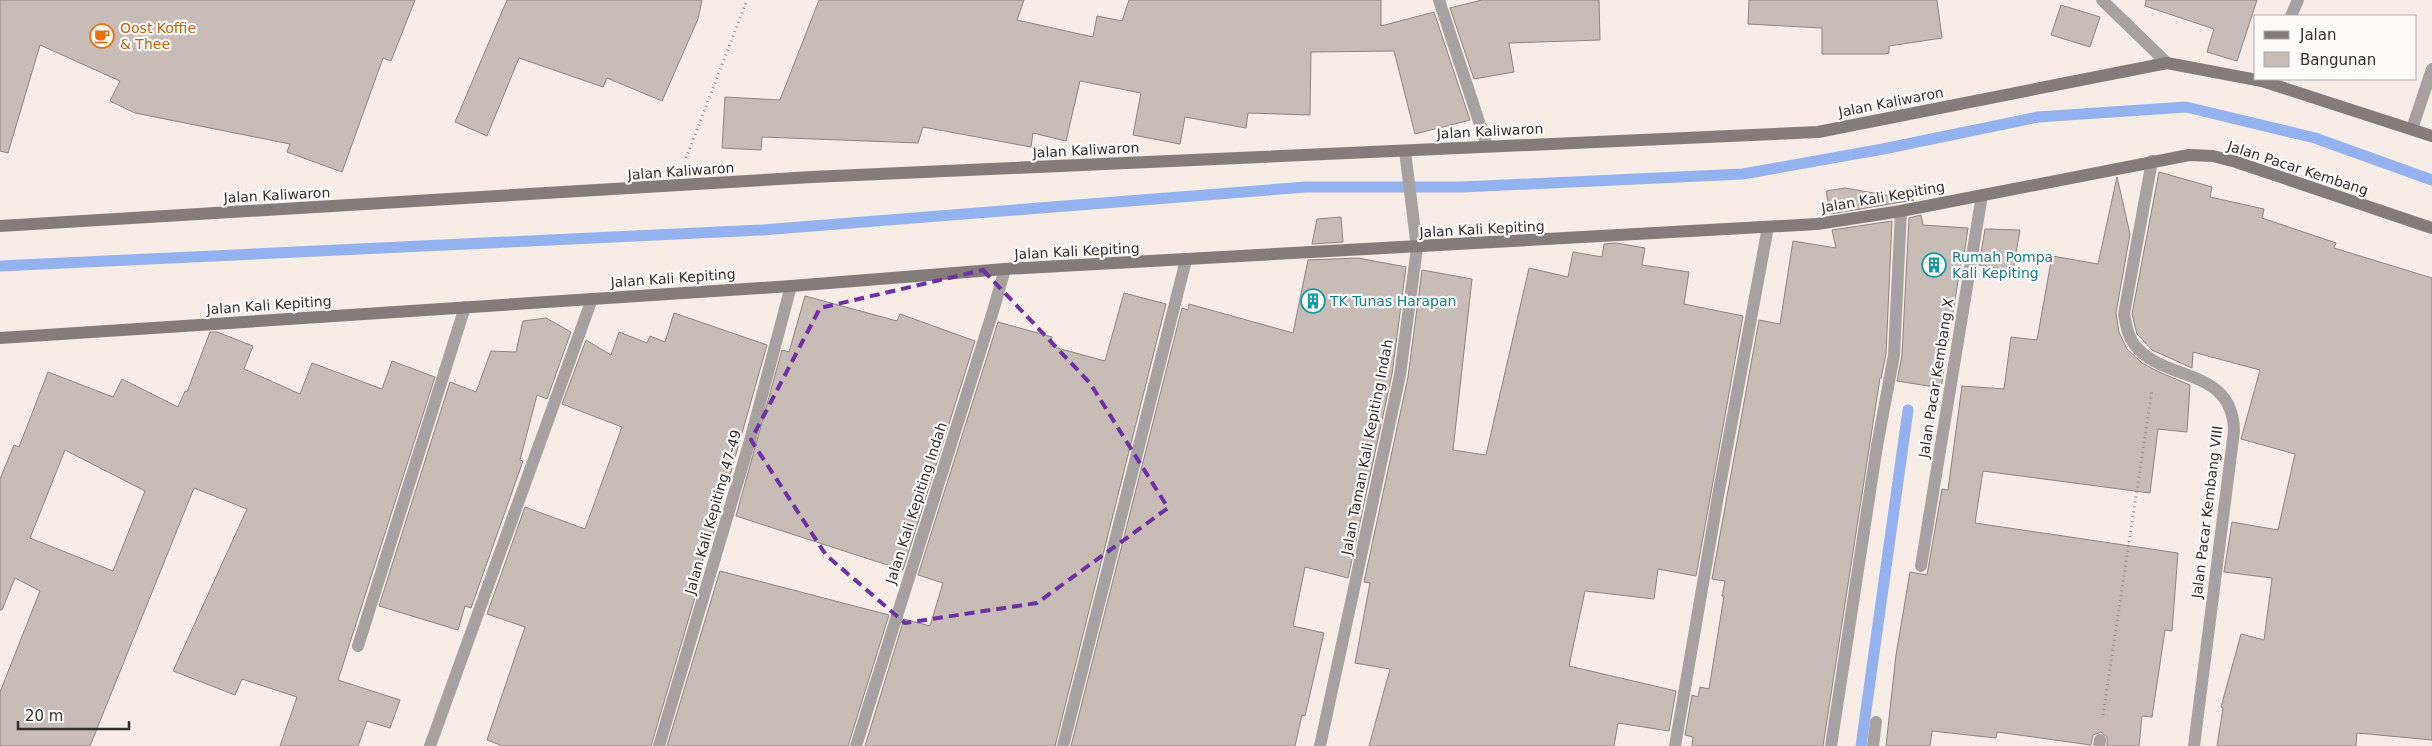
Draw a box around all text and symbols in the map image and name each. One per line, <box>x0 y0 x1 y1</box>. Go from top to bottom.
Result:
legend <box>2254 15 2417 80</box>
place label: Oost Koffie & Thee <box>120 20 196 52</box>
cafe icon: Oost Koffie & Thee <box>89 23 115 49</box>
text: Jalan <box>2299 26 2336 44</box>
text: Bangunan <box>2300 51 2376 69</box>
street label: Jalan Kaliwaron <box>1836 84 1945 120</box>
street label: Jalan Kaliwaron <box>1435 120 1544 142</box>
street label: Jalan Pacar Kembang <box>2225 137 2371 198</box>
street label: Jalan Kaliwaron <box>1031 139 1140 161</box>
street label: Jalan Kaliwaron <box>626 159 735 183</box>
street label: Jalan Kali Kepiting <box>1819 178 1946 216</box>
street label: Jalan Kaliwaron <box>222 184 331 206</box>
street label: Jalan Kali Kepiting <box>1418 218 1545 240</box>
street label: Jalan Kali Kepiting <box>1013 240 1140 262</box>
place label: Rumah Pompa Kali Kepiting <box>1952 249 2053 281</box>
building icon: Rumah Pompa Kali Kepiting <box>1921 252 1947 278</box>
street label: Jalan Kali Kepiting <box>609 266 736 290</box>
building icon: TK Tunas Harapan <box>1300 288 1326 314</box>
street label: Jalan Kali Kepiting <box>205 293 332 317</box>
place label: TK Tunas Harapan <box>1329 293 1456 309</box>
street label: Jalan Pacar Kembang X <box>1915 297 1957 460</box>
street label: Jalan Taman Kali Kepiting Indah <box>1338 338 1396 557</box>
street label: Jalan Kali Kepiting Indah <box>882 420 950 587</box>
street label: Jalan Pacar Kembang VIII <box>2188 425 2226 600</box>
street label: Jalan Kali Kepiting 47-49 <box>682 428 744 597</box>
scale bar <box>18 698 129 730</box>
text: 20 m <box>25 707 63 725</box>

